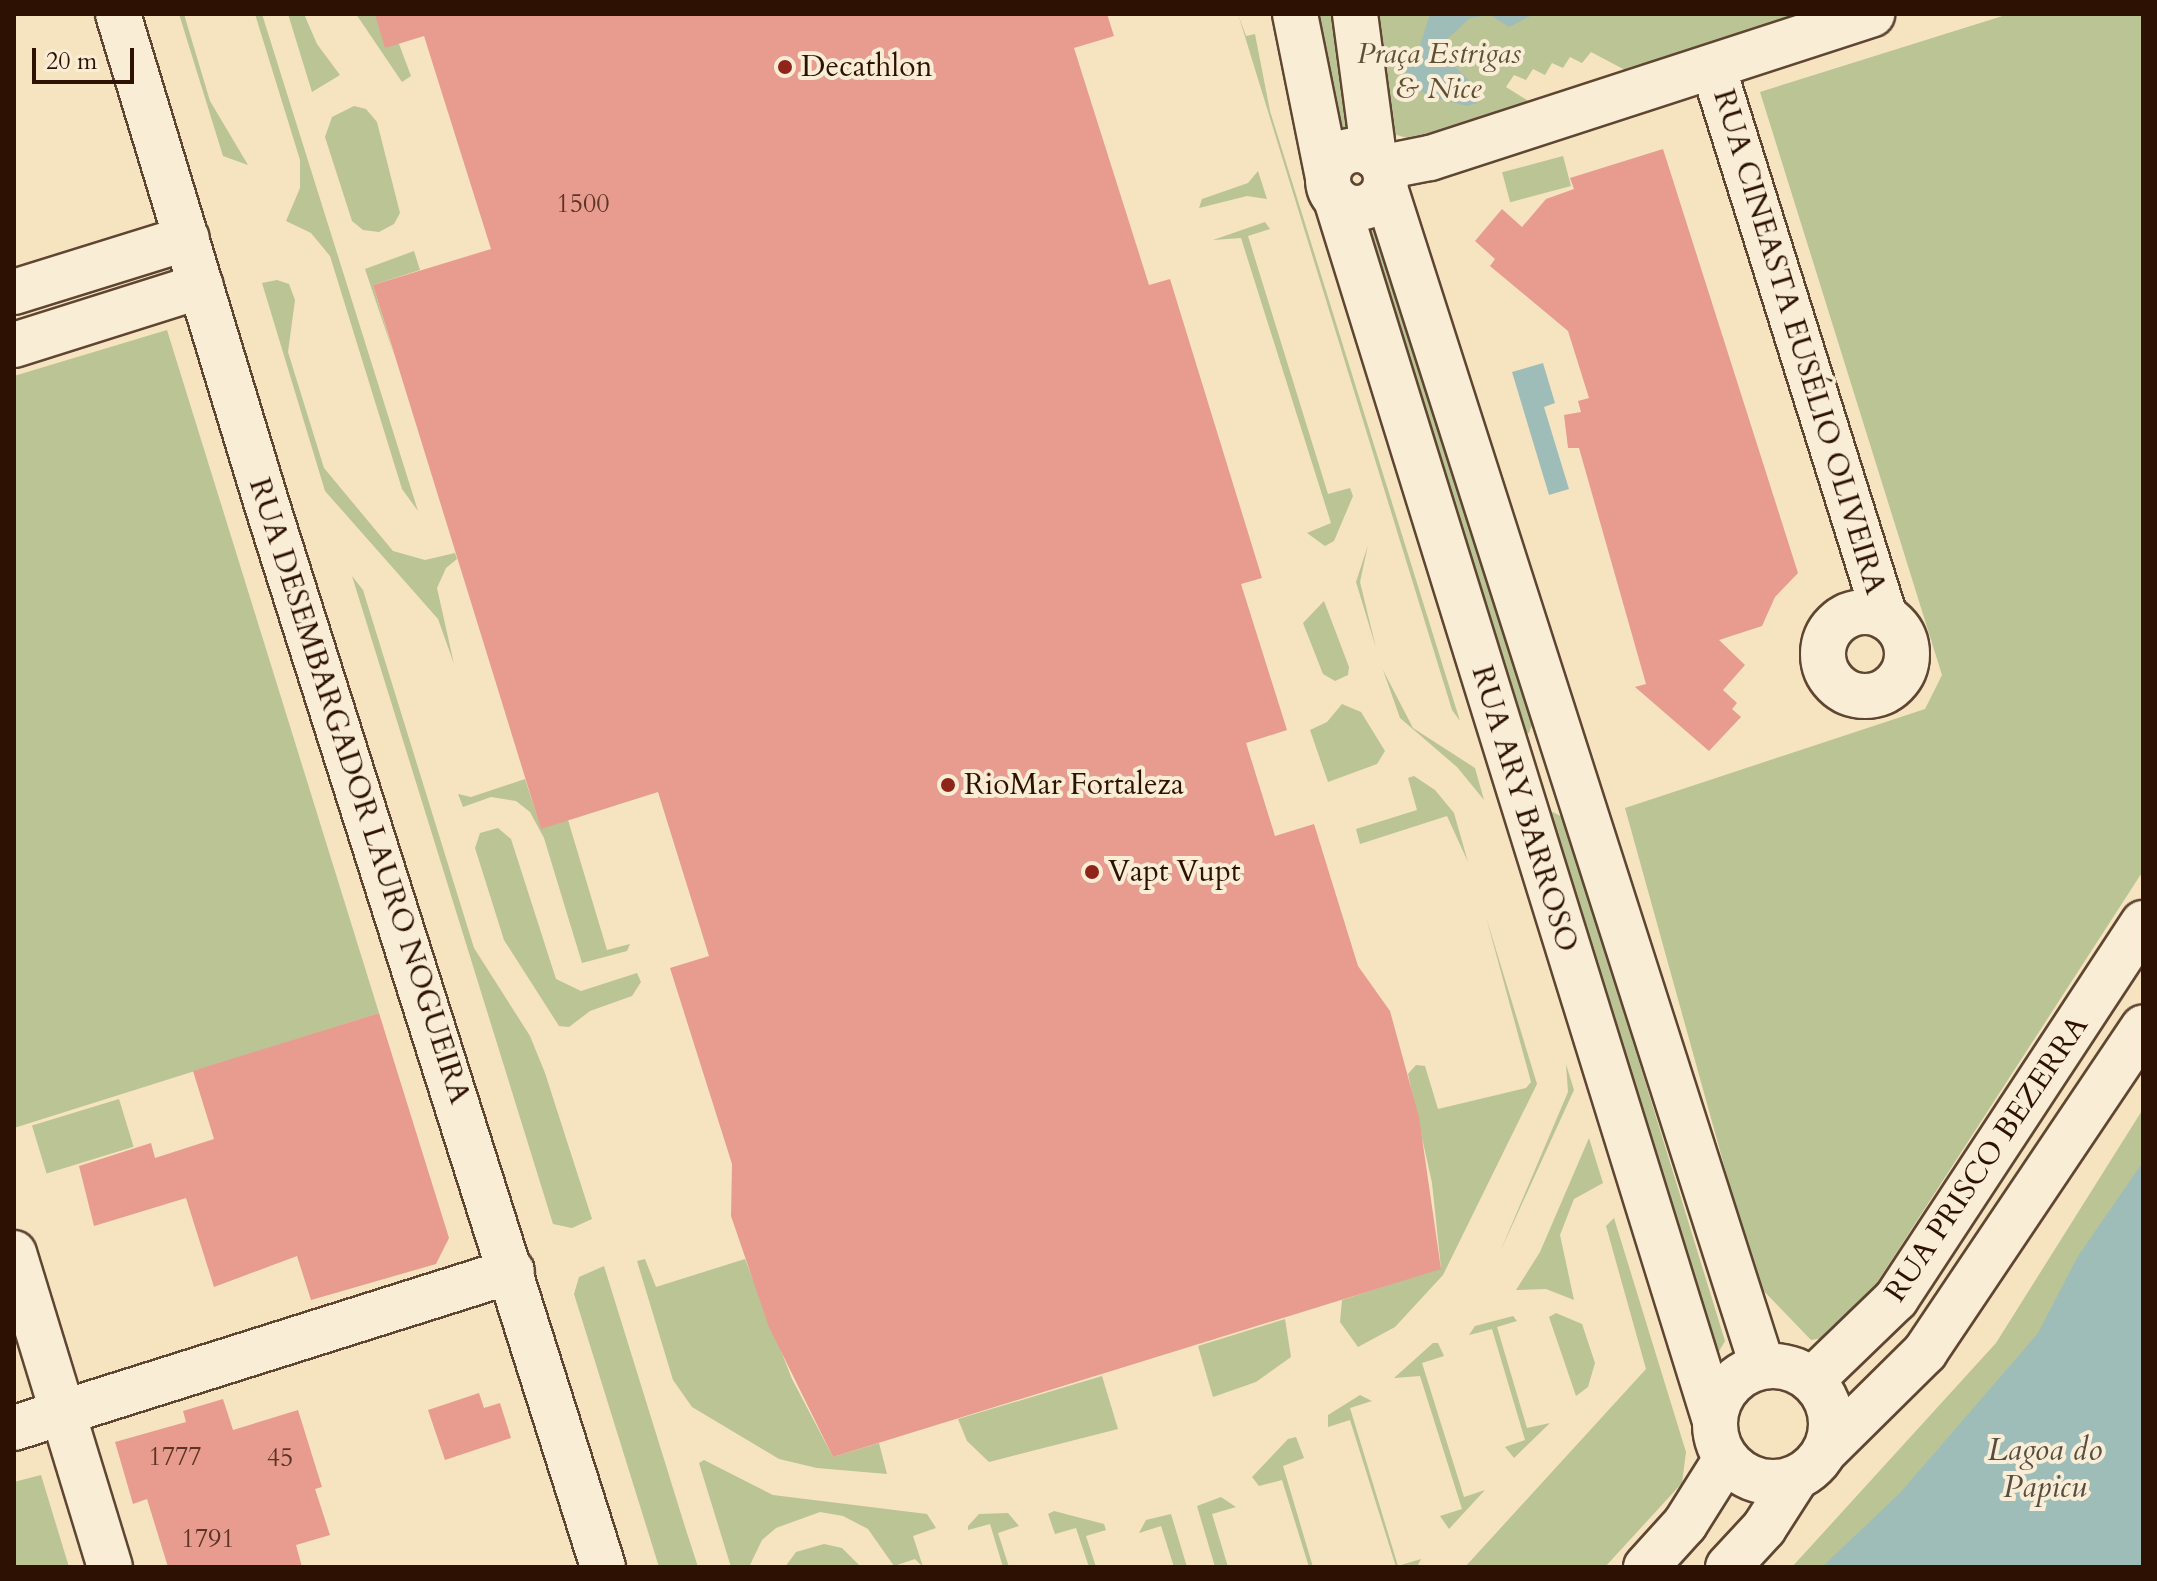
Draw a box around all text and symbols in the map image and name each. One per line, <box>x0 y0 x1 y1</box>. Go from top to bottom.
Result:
scale bar <box>36 32 138 82</box>
park label: Praça Estrigas & Nice <box>1357 36 1521 106</box>
text: 20 m <box>46 45 97 78</box>
place label: Decathlon <box>801 49 932 85</box>
marker: Decathlon <box>776 58 794 76</box>
street label: RUA CINEASTA EUSÉLIO OLIVEIRA <box>1705 85 1893 599</box>
house number: 1500 <box>556 188 610 220</box>
street label: RUA DESEMBARGADOR LAURO NOGUEIRA <box>241 474 477 1108</box>
street label: RUA ARY BARROSO <box>1463 662 1585 956</box>
place label: RioMar Fortaleza <box>964 767 1184 803</box>
marker: RioMar Fortaleza <box>939 776 957 794</box>
place label: Vapt Vupt <box>1108 854 1240 890</box>
marker: Vapt Vupt <box>1083 863 1101 881</box>
street label: RUA PRISCO BEZERRA <box>1878 1009 2096 1309</box>
water label: Lagoa do Papicu <box>1988 1432 2102 1507</box>
house number: 1777 <box>148 1441 202 1473</box>
house number: 45 <box>267 1442 293 1474</box>
house number: 1791 <box>181 1523 235 1555</box>

